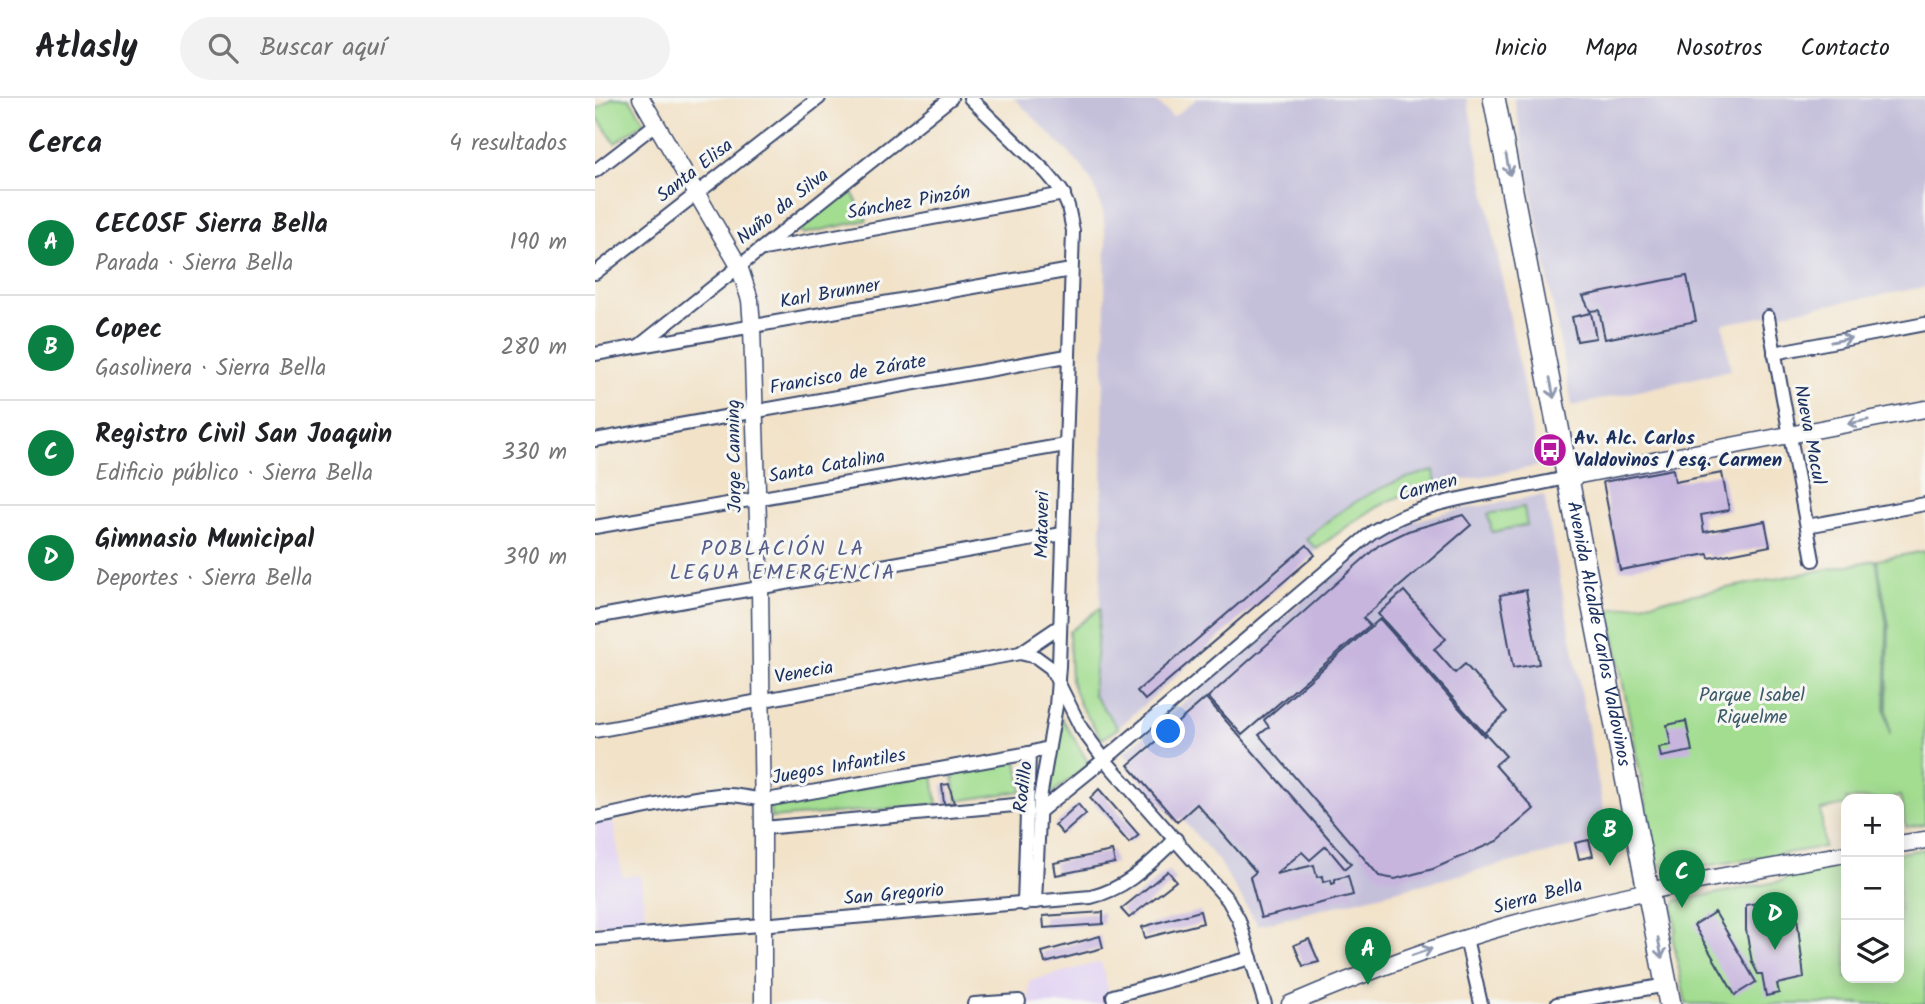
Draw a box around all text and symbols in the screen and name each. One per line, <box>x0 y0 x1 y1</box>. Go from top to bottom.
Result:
search box <box>180 17 670 80</box>
text: Atlasly <box>35 22 138 75</box>
text: Buscar aquí <box>260 27 386 69</box>
icon: search <box>204 29 242 67</box>
text: Inicio <box>1494 29 1547 68</box>
text: Mapa <box>1585 29 1638 68</box>
text: Nosotros <box>1676 29 1763 68</box>
text: Contacto <box>1801 29 1890 68</box>
text: Cerca <box>28 120 102 168</box>
text: 4 resultados <box>449 126 567 162</box>
street label: Santa Elisa <box>650 131 740 211</box>
one-way arrow <box>1501 153 1515 176</box>
street label: Nuño da Silva <box>730 161 836 253</box>
street label: Sánchez Pinzón <box>845 177 973 229</box>
text: CECOSF Sierra Bella <box>95 204 328 246</box>
text: A <box>44 225 58 261</box>
text: 190 m <box>510 225 567 261</box>
text: Parada · Sierra Bella <box>95 246 293 282</box>
street label: Karl Brunner <box>778 270 884 318</box>
text: Copec <box>95 309 162 351</box>
text: B <box>44 330 58 366</box>
text: 280 m <box>501 330 567 366</box>
one-way arrow <box>1829 333 1852 347</box>
street label: Francisco de Zárate <box>767 346 929 404</box>
text: Gasolinera · Sierra Bella <box>95 351 326 387</box>
one-way arrow <box>1545 376 1559 399</box>
street label: Nueva Macul <box>1785 382 1833 488</box>
street label: Jorge Canning <box>719 399 751 513</box>
text: Registro Civil San Joaquin <box>95 414 392 456</box>
one-way arrow <box>1847 415 1870 429</box>
place label: Av. Alc. Carlos Valdovinos / esq. Carmen <box>1574 424 1782 476</box>
bus stop icon: Av. Alc. Carlos Valdovinos / esq. Carmen <box>1531 431 1569 469</box>
text: C <box>44 435 58 471</box>
text: 330 m <box>502 435 567 471</box>
street label: Santa Catalina <box>766 442 888 492</box>
text: Edificio público · Sierra Bella <box>95 456 373 492</box>
street label: Carmen <box>1395 466 1461 510</box>
street label: Mataveri <box>1027 489 1059 559</box>
street label: Avenida Alcalde Carlos Valdovinos <box>1558 499 1639 769</box>
text: Gimnasio Municipal <box>95 519 314 561</box>
district label: POBLACIÓN LA LEGUA EMERGENCIA <box>670 533 896 590</box>
text: D <box>43 540 59 576</box>
text: 390 m <box>504 540 567 576</box>
text: Deportes · Sierra Bella <box>95 561 313 597</box>
street label: Venecia <box>772 653 836 693</box>
park label: Parque Isabel Riquelme <box>1699 681 1805 733</box>
your location <box>1151 714 1185 748</box>
street label: Juegos Infantiles <box>770 740 908 794</box>
street label: Rodillo <box>1006 760 1042 814</box>
map controls <box>1841 794 1904 983</box>
button: + <box>1841 794 1904 857</box>
pin: B <box>1587 808 1633 866</box>
pin: C <box>1659 850 1705 908</box>
button: − <box>1841 857 1904 920</box>
street label: Sierra Bella <box>1490 871 1586 923</box>
street label: San Gregorio <box>843 876 945 914</box>
pin: D <box>1752 892 1798 950</box>
button: layers <box>1841 920 1904 983</box>
pin: A <box>1345 927 1391 985</box>
one-way arrow <box>1653 936 1667 959</box>
one-way arrow <box>1411 945 1433 957</box>

